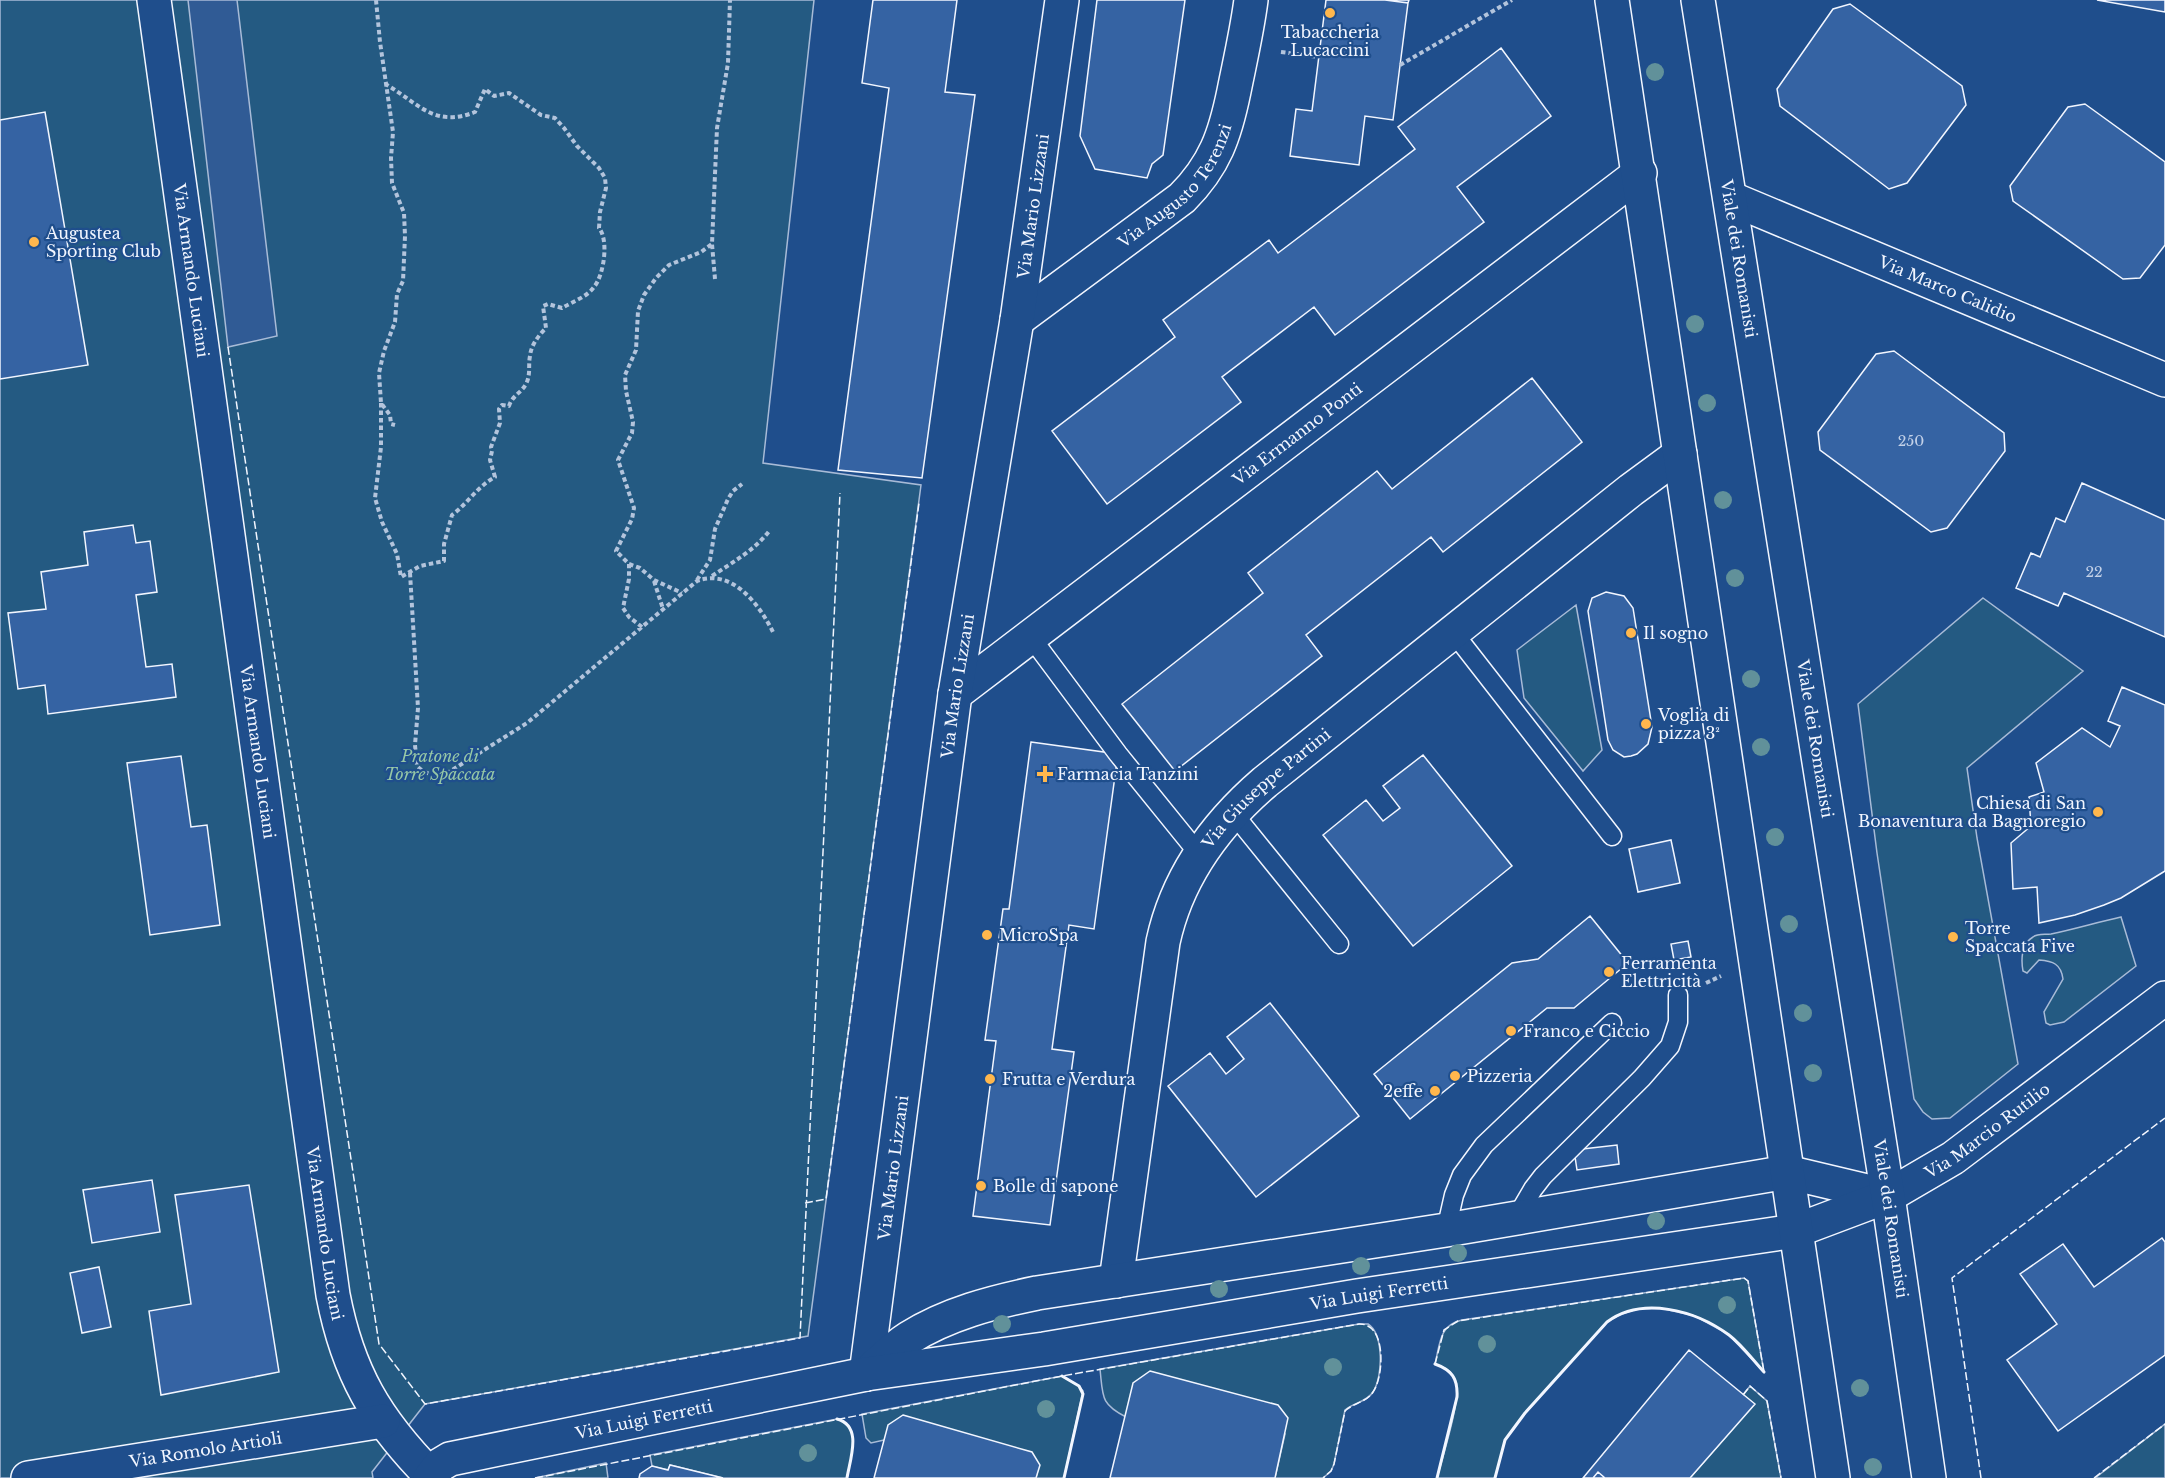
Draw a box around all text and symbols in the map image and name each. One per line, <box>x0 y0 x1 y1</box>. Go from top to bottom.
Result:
marker: Tabaccheria Lucaccini <box>1323 6 1337 20</box>
place label: Tabaccheria Lucaccini <box>1281 22 1379 60</box>
street label: Via Augusto Terenzi <box>1113 121 1236 253</box>
street label: Via Mario Lizzani <box>1013 132 1053 281</box>
street label: Viale dei Romanisti <box>1717 177 1762 340</box>
street label: Via Armando Luciani <box>169 181 213 359</box>
place label: Augustea Sporting Club <box>45 223 161 261</box>
marker: Augustea Sporting Club <box>27 235 41 249</box>
street label: Via Marco Calidio <box>1875 251 2020 327</box>
street label: Via Ermanno Ponti <box>1228 378 1366 490</box>
house number: 250 <box>1898 432 1924 450</box>
house number: 22 <box>2085 563 2103 581</box>
street label: Via Mario Lizzani <box>937 612 978 761</box>
place label: Il sogno <box>1643 623 1708 643</box>
marker: Il sogno <box>1624 626 1638 640</box>
street label: Viale dei Romanisti <box>1793 657 1838 820</box>
street label: Via Armando Luciani <box>236 663 280 841</box>
place label: Voglia di pizza 3² <box>1657 705 1730 743</box>
marker: Voglia di pizza 3² <box>1639 717 1653 731</box>
street label: Via Giuseppe Partini <box>1197 723 1335 853</box>
park label: Pratone di Torre Spaccata <box>385 746 495 784</box>
place label: Farmacia Tanzini <box>1057 764 1199 784</box>
marker: Farmacia Tanzini <box>1038 767 1052 781</box>
place label: Chiesa di San Bonaventura da Bagnoregio <box>1858 793 2086 831</box>
marker: Chiesa di San Bonaventura da Bagnoregio <box>2091 805 2105 819</box>
place label: Torre Spaccata Five <box>1965 918 2075 956</box>
place label: MicroSpa <box>999 925 1078 945</box>
marker: MicroSpa <box>980 928 994 942</box>
marker: Torre Spaccata Five <box>1946 930 1960 944</box>
place label: Ferramenta Elettricità <box>1621 953 1717 991</box>
marker: Ferramenta Elettricità <box>1602 965 1616 979</box>
place label: Franco e Ciccio <box>1523 1021 1650 1041</box>
marker: Franco e Ciccio <box>1504 1024 1518 1038</box>
place label: Pizzeria <box>1467 1066 1533 1086</box>
place label: Frutta e Verdura <box>1002 1069 1135 1089</box>
marker: Pizzeria <box>1448 1069 1462 1083</box>
marker: Frutta e Verdura <box>983 1072 997 1086</box>
street label: Via Marcio Rutilio <box>1920 1078 2054 1183</box>
place label: 2effe <box>1383 1081 1423 1101</box>
marker: 2effe <box>1428 1084 1442 1098</box>
street label: Via Mario Lizzani <box>873 1094 912 1242</box>
street label: Viale dei Romanisti <box>1869 1137 1913 1300</box>
street label: Via Armando Luciani <box>302 1144 348 1323</box>
place label: Bolle di sapone <box>993 1176 1118 1196</box>
marker: Bolle di sapone <box>974 1179 988 1193</box>
street label: Via Luigi Ferretti <box>1307 1273 1450 1314</box>
street label: Via Luigi Ferretti <box>572 1395 715 1443</box>
street label: Via Romolo Artioli <box>127 1427 284 1472</box>

